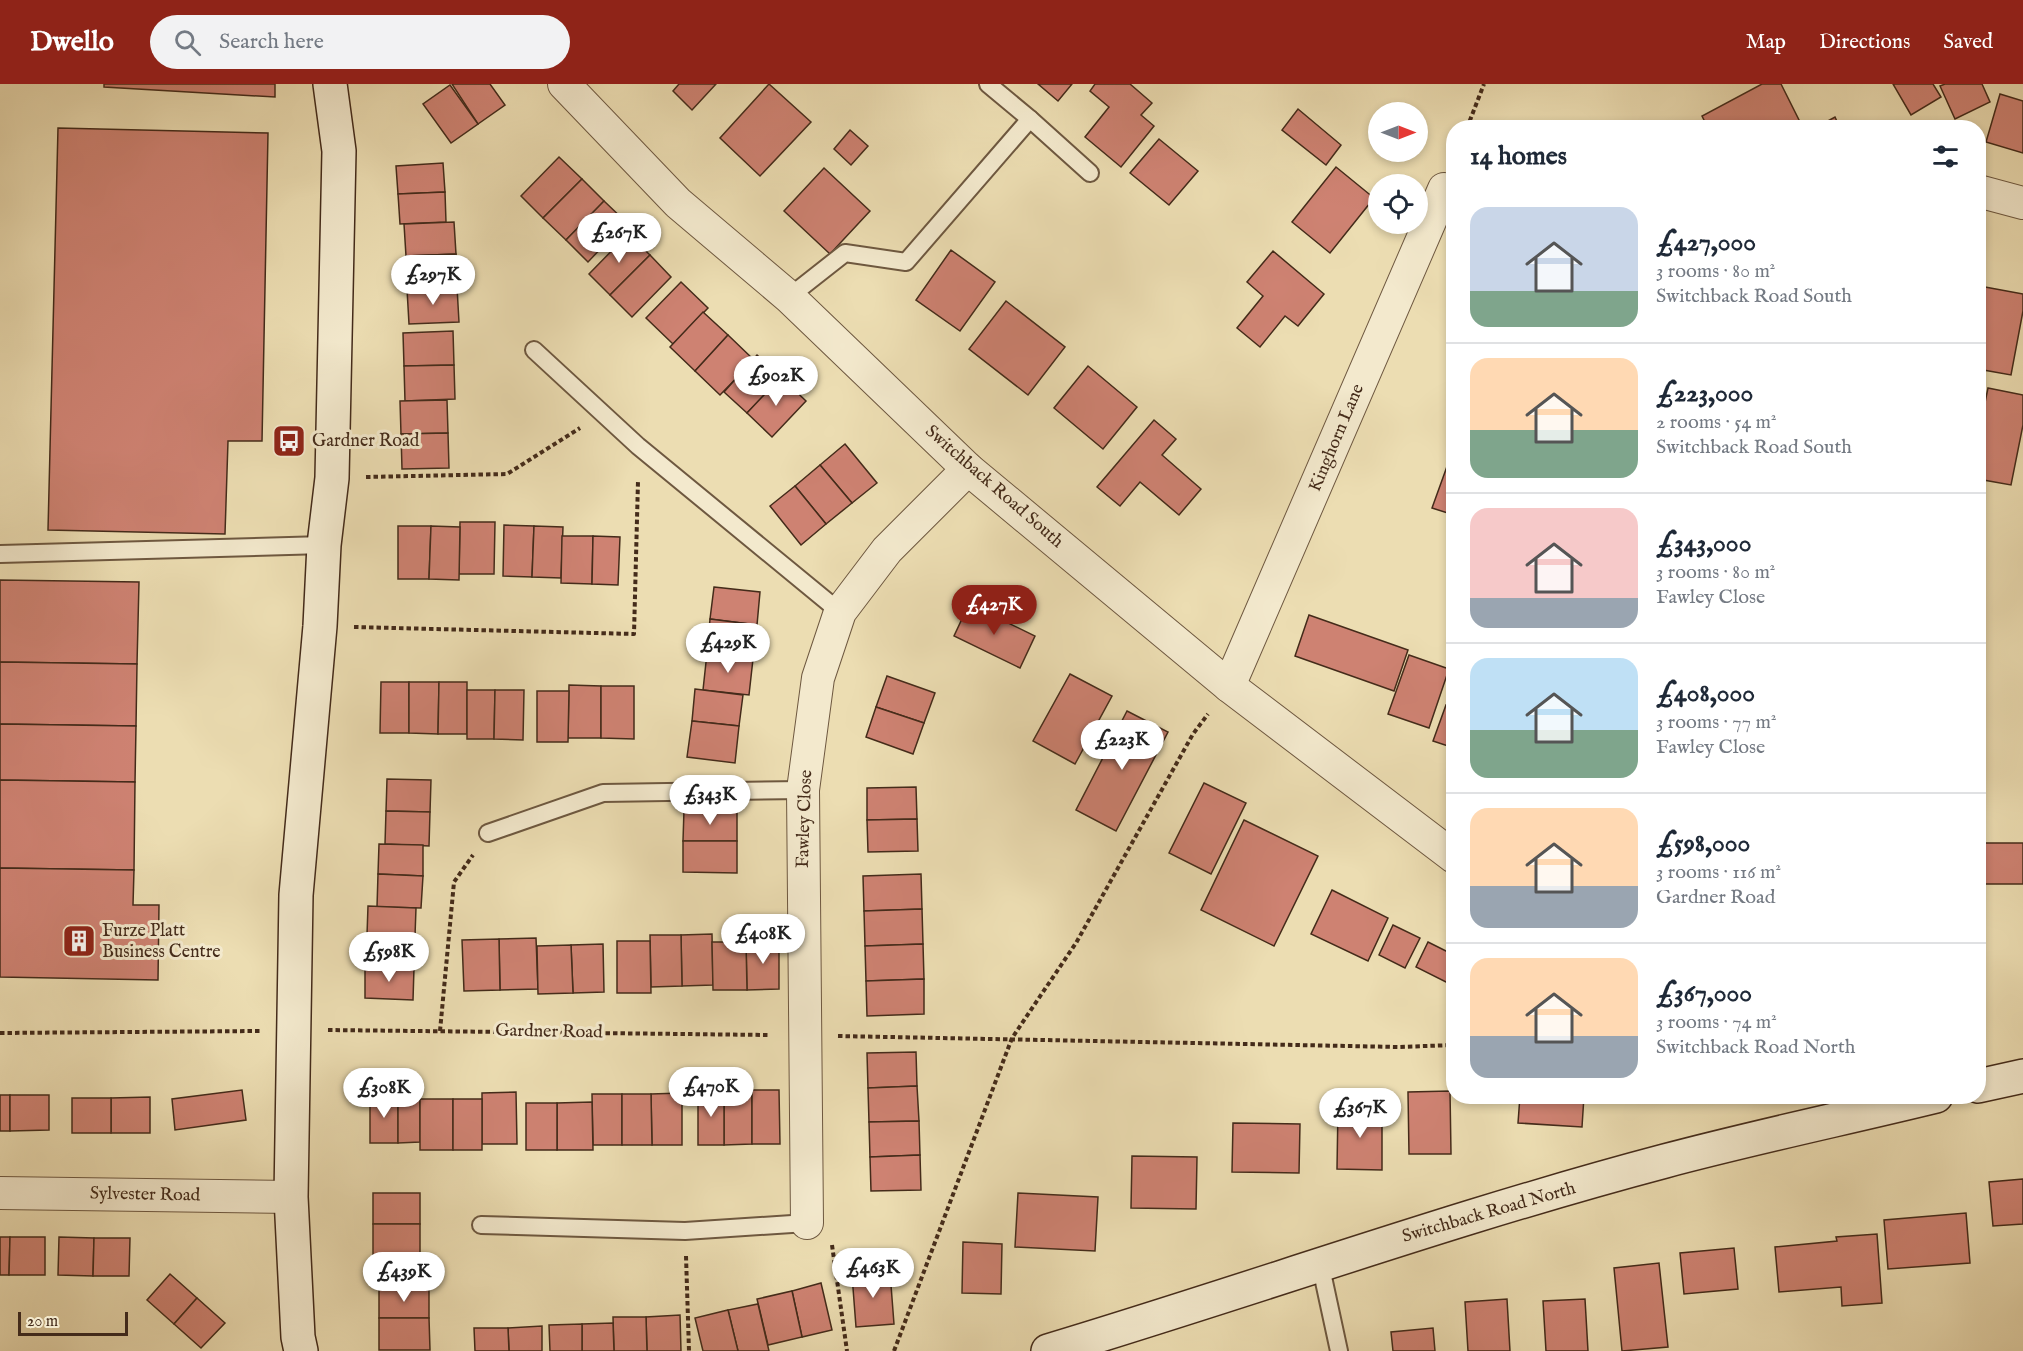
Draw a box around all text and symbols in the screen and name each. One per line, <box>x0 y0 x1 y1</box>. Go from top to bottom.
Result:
search box <box>150 15 570 69</box>
text: Dwello <box>30 25 114 60</box>
icon: search <box>171 26 204 59</box>
text: Search here <box>219 28 324 56</box>
text: Map <box>1746 29 1786 56</box>
text: Directions <box>1819 29 1910 56</box>
text: Saved <box>1943 29 1993 56</box>
north arrow <box>1368 102 1428 162</box>
map controls <box>1368 102 1428 234</box>
text: 14 homes <box>1470 140 1567 173</box>
icon: filters <box>1929 140 1962 173</box>
button: locate <box>1368 174 1428 234</box>
pin: £267K <box>577 213 661 264</box>
text: £267K <box>591 220 647 245</box>
text: £427,000 <box>1656 226 1756 259</box>
icon: home <box>1518 231 1590 303</box>
pin: £297K <box>391 255 475 306</box>
text: 3 rooms · 80 m² <box>1656 259 1775 284</box>
text: £297K <box>405 262 461 287</box>
text: Switchback Road South <box>1656 284 1852 309</box>
pin: £902K <box>734 356 818 407</box>
text: £902K <box>748 363 804 388</box>
text: £223,000 <box>1656 377 1753 410</box>
street label: Kinghorn Lane <box>1304 381 1370 495</box>
icon: home <box>1518 382 1590 454</box>
text: 2 rooms · 54 m² <box>1656 410 1777 435</box>
street label: Switchback Road South <box>920 420 1068 554</box>
bus stop icon: Gardner Road <box>271 423 307 459</box>
place label: Gardner Road <box>312 430 420 453</box>
text: Switchback Road South <box>1656 435 1852 460</box>
text: £343,000 <box>1656 527 1751 560</box>
icon: home <box>1518 532 1590 604</box>
text: 3 rooms · 80 m² <box>1656 560 1775 585</box>
pin: £427K <box>952 585 1036 636</box>
text: Fawley Close <box>1656 585 1765 610</box>
text: £427K <box>966 592 1022 617</box>
pin: £429K <box>686 623 770 674</box>
text: £429K <box>700 630 756 655</box>
text: £408,000 <box>1656 677 1755 710</box>
icon: home <box>1518 682 1590 754</box>
text: 3 rooms · 77 m² <box>1656 710 1776 735</box>
pin: £223K <box>1080 720 1164 771</box>
text: £223K <box>1095 727 1149 752</box>
text: Fawley Close <box>1656 735 1765 760</box>
street label: Fawley Close <box>792 769 818 869</box>
pin: £343K <box>668 775 752 826</box>
text: £343K <box>683 782 737 807</box>
text: £598,000 <box>1656 827 1750 860</box>
icon: home <box>1518 832 1590 904</box>
text: 3 rooms · 116 m² <box>1656 860 1781 885</box>
text: Gardner Road <box>1656 885 1775 910</box>
pin: £408K <box>721 914 805 965</box>
place label: Furze Platt Business Centre <box>102 920 221 964</box>
text: £408K <box>735 921 791 946</box>
building icon: Furze Platt Business Centre <box>61 923 97 959</box>
pin: £598K <box>347 932 431 983</box>
text: £598K <box>363 939 415 964</box>
text: £367,000 <box>1656 977 1752 1010</box>
icon: home <box>1518 982 1590 1054</box>
text: 3 rooms · 74 m² <box>1656 1010 1777 1035</box>
street label: Gardner Road <box>495 1020 603 1044</box>
text: Switchback Road North <box>1656 1035 1855 1060</box>
pin: £470K <box>669 1067 753 1118</box>
pin: £308K <box>342 1068 426 1119</box>
text: £470K <box>683 1074 739 1099</box>
text: £308K <box>357 1075 411 1100</box>
pin: £367K <box>1318 1088 1402 1139</box>
text: £367K <box>1333 1095 1387 1120</box>
street label: Switchback Road North <box>1400 1177 1579 1249</box>
street label: Sylvester Road <box>90 1183 201 1207</box>
pin: £463K <box>831 1248 915 1299</box>
pin: £439K <box>362 1252 446 1303</box>
text: £463K <box>846 1255 900 1280</box>
text: £439K <box>377 1259 431 1284</box>
scale bar <box>18 1309 128 1336</box>
text: 20 m <box>27 1312 58 1332</box>

